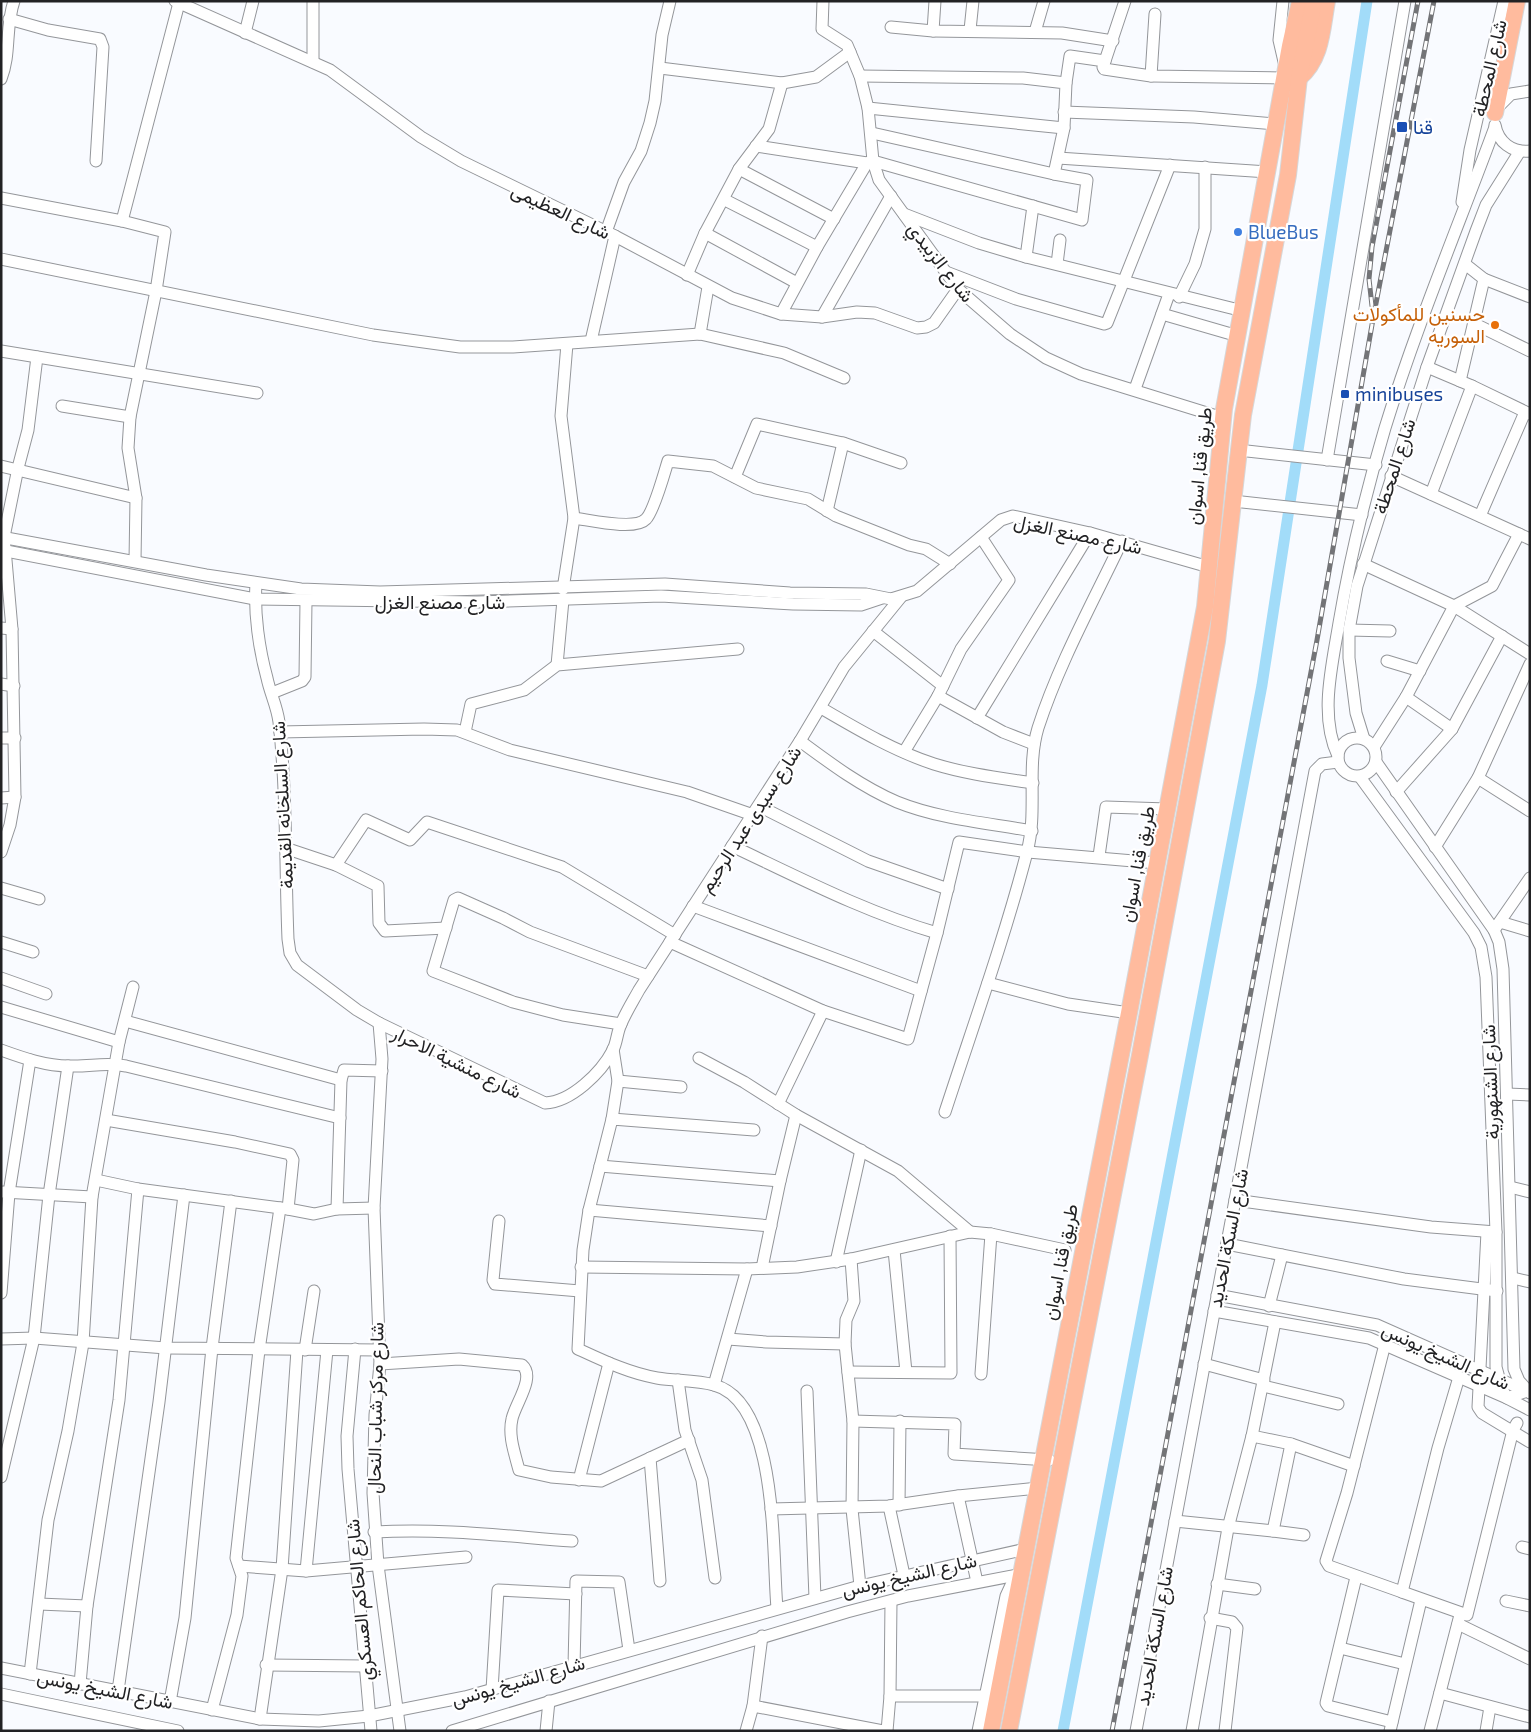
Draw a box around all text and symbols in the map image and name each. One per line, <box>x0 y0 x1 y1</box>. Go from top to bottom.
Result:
street label: شارع المحطة <box>1466 17 1513 119</box>
place label: قنا <box>1413 115 1433 138</box>
marker: قنا <box>1395 120 1409 134</box>
street label: شارع العظيمى <box>507 178 614 245</box>
street label: شارع الزبيدي <box>899 217 980 309</box>
place label: BlueBus <box>1248 220 1319 243</box>
marker: BlueBus <box>1232 226 1244 238</box>
place label: حسنين للمأكولات السوريه <box>1353 302 1485 348</box>
marker: حسنين للمأكولات السوريه <box>1489 319 1501 331</box>
place label: minibuses <box>1355 382 1443 405</box>
marker: minibuses <box>1339 388 1351 400</box>
street label: طريق قنا, اسوان <box>1181 406 1217 526</box>
street label: شارع المحطة <box>1367 415 1422 517</box>
street label: شارع مصنع الغزل <box>1011 509 1144 561</box>
street label: شارع مصنع الغزل <box>375 590 505 616</box>
street label: شارع السلخانه القديمة <box>266 720 299 889</box>
street label: شارع سيدى عبد الرحيم <box>694 741 807 897</box>
street label: طريق قنا, اسوان <box>1114 804 1160 924</box>
street label: شارع منشية الاحرار <box>387 1020 526 1105</box>
street label: شارع الشنهورية <box>1476 1024 1505 1140</box>
street label: شارع السكة الحديد <box>1203 1166 1254 1310</box>
street label: طريق قنا, اسوان <box>1037 1202 1083 1322</box>
street label: شارع الشيخ يونس <box>1377 1317 1514 1397</box>
street label: شارع مركز شباب النحال <box>362 1322 389 1494</box>
street label: شارع الحاكم العسكري <box>340 1518 382 1682</box>
street label: شارع الشيخ يونس <box>839 1548 979 1604</box>
street label: شارع السكة الحديد <box>1130 1564 1179 1708</box>
street label: شارع الشيخ يونس <box>448 1650 588 1713</box>
street label: شارع الشيخ يونس <box>35 1664 175 1716</box>

